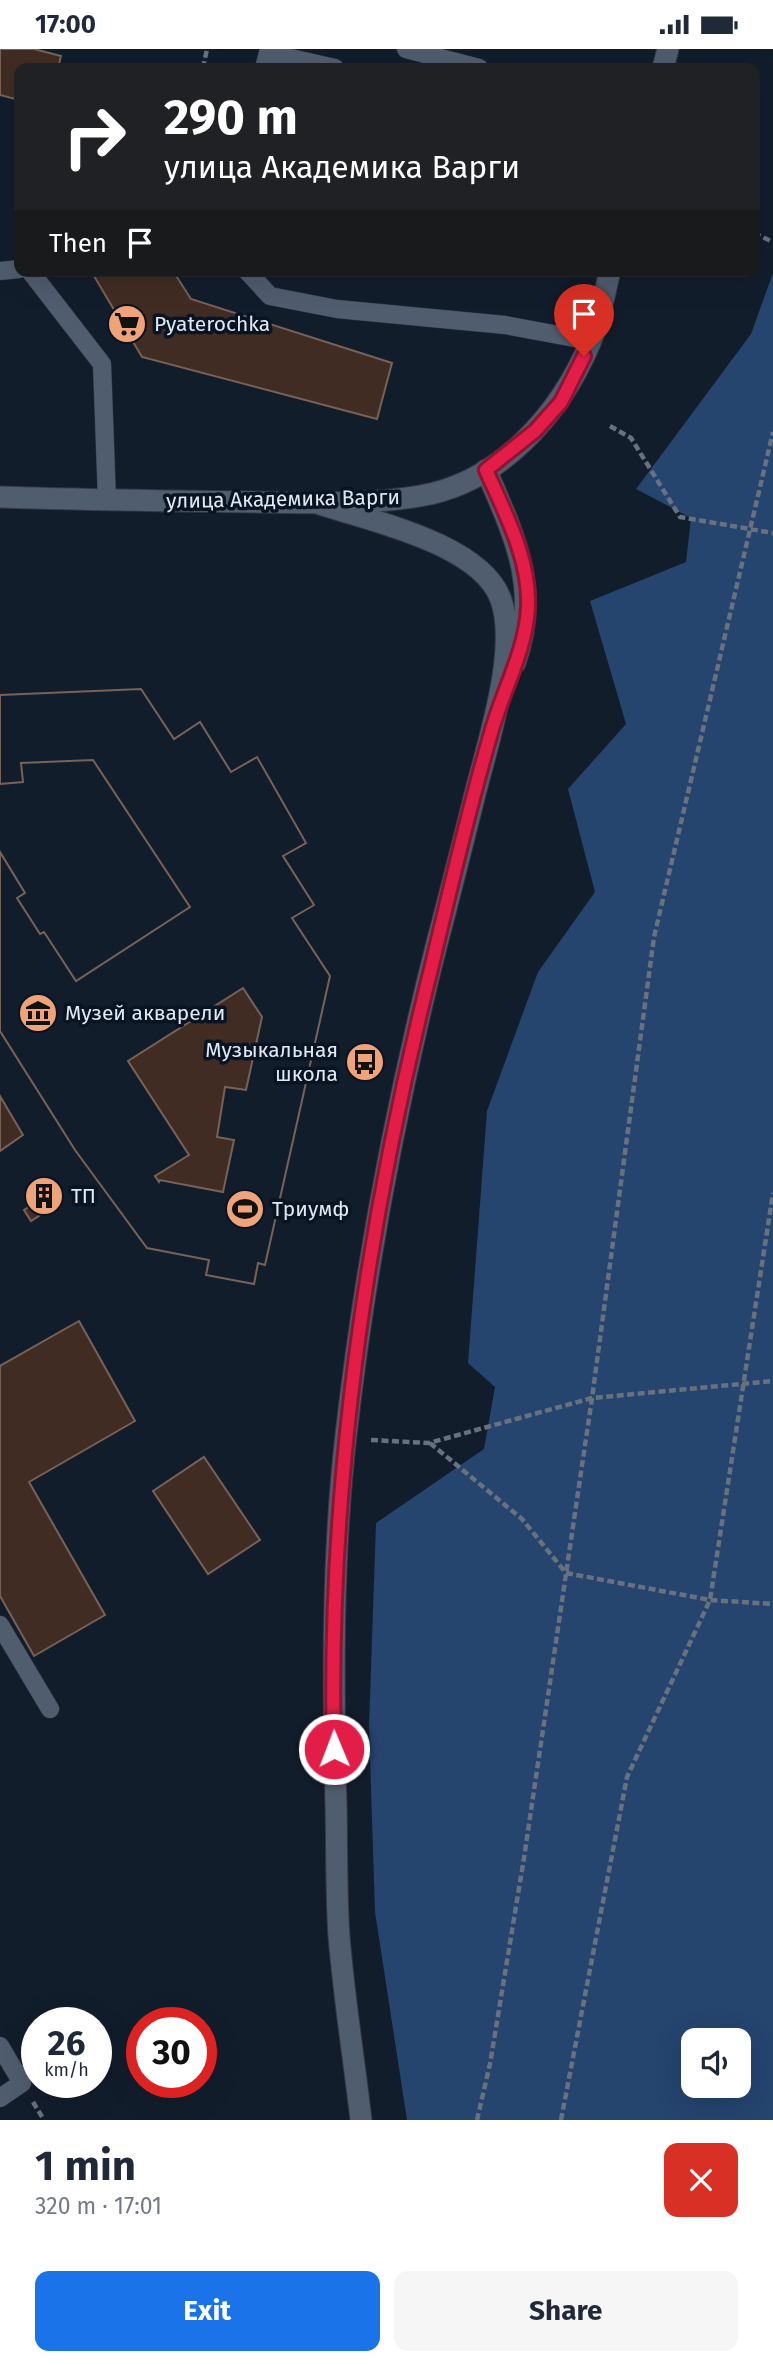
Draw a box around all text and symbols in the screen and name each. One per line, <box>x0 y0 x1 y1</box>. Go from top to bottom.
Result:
text: 17:00 <box>35 9 96 40</box>
text: 290 m <box>164 88 298 147</box>
icon: right <box>49 91 140 182</box>
text: улица Академика Варги <box>164 148 520 186</box>
icon: arrive <box>121 224 159 262</box>
text: Then <box>49 228 107 259</box>
pin <box>554 284 614 356</box>
icon: arrive <box>565 295 603 333</box>
supermarket icon: Pyaterochka <box>106 303 148 345</box>
place label: Pyaterochka <box>154 311 270 337</box>
street label: улица Академика Варги <box>166 484 400 514</box>
museum icon: Музей акварели <box>17 992 59 1034</box>
place label: Музей акварели <box>65 1000 225 1026</box>
place label: Музыкальная школа <box>205 1037 338 1087</box>
bus stop icon: Музыкальная школа <box>344 1041 386 1083</box>
building icon: ТП <box>23 1175 65 1217</box>
place label: ТП <box>71 1183 96 1209</box>
sports icon: Триумф <box>224 1188 266 1230</box>
place label: Триумф <box>272 1196 349 1222</box>
position arrow <box>297 1712 371 1786</box>
speed limit sign: 30 <box>126 2007 217 2098</box>
text: 26 <box>48 2022 85 2064</box>
map controls <box>681 2028 751 2098</box>
button: sound <box>681 2028 751 2098</box>
text: km/h <box>44 2059 89 2081</box>
text: 1 min <box>35 2141 136 2191</box>
button: close <box>664 2143 738 2217</box>
text: 320 m · 17:01 <box>35 2192 162 2220</box>
button: Exit <box>35 2271 380 2351</box>
button: Share <box>394 2271 738 2351</box>

